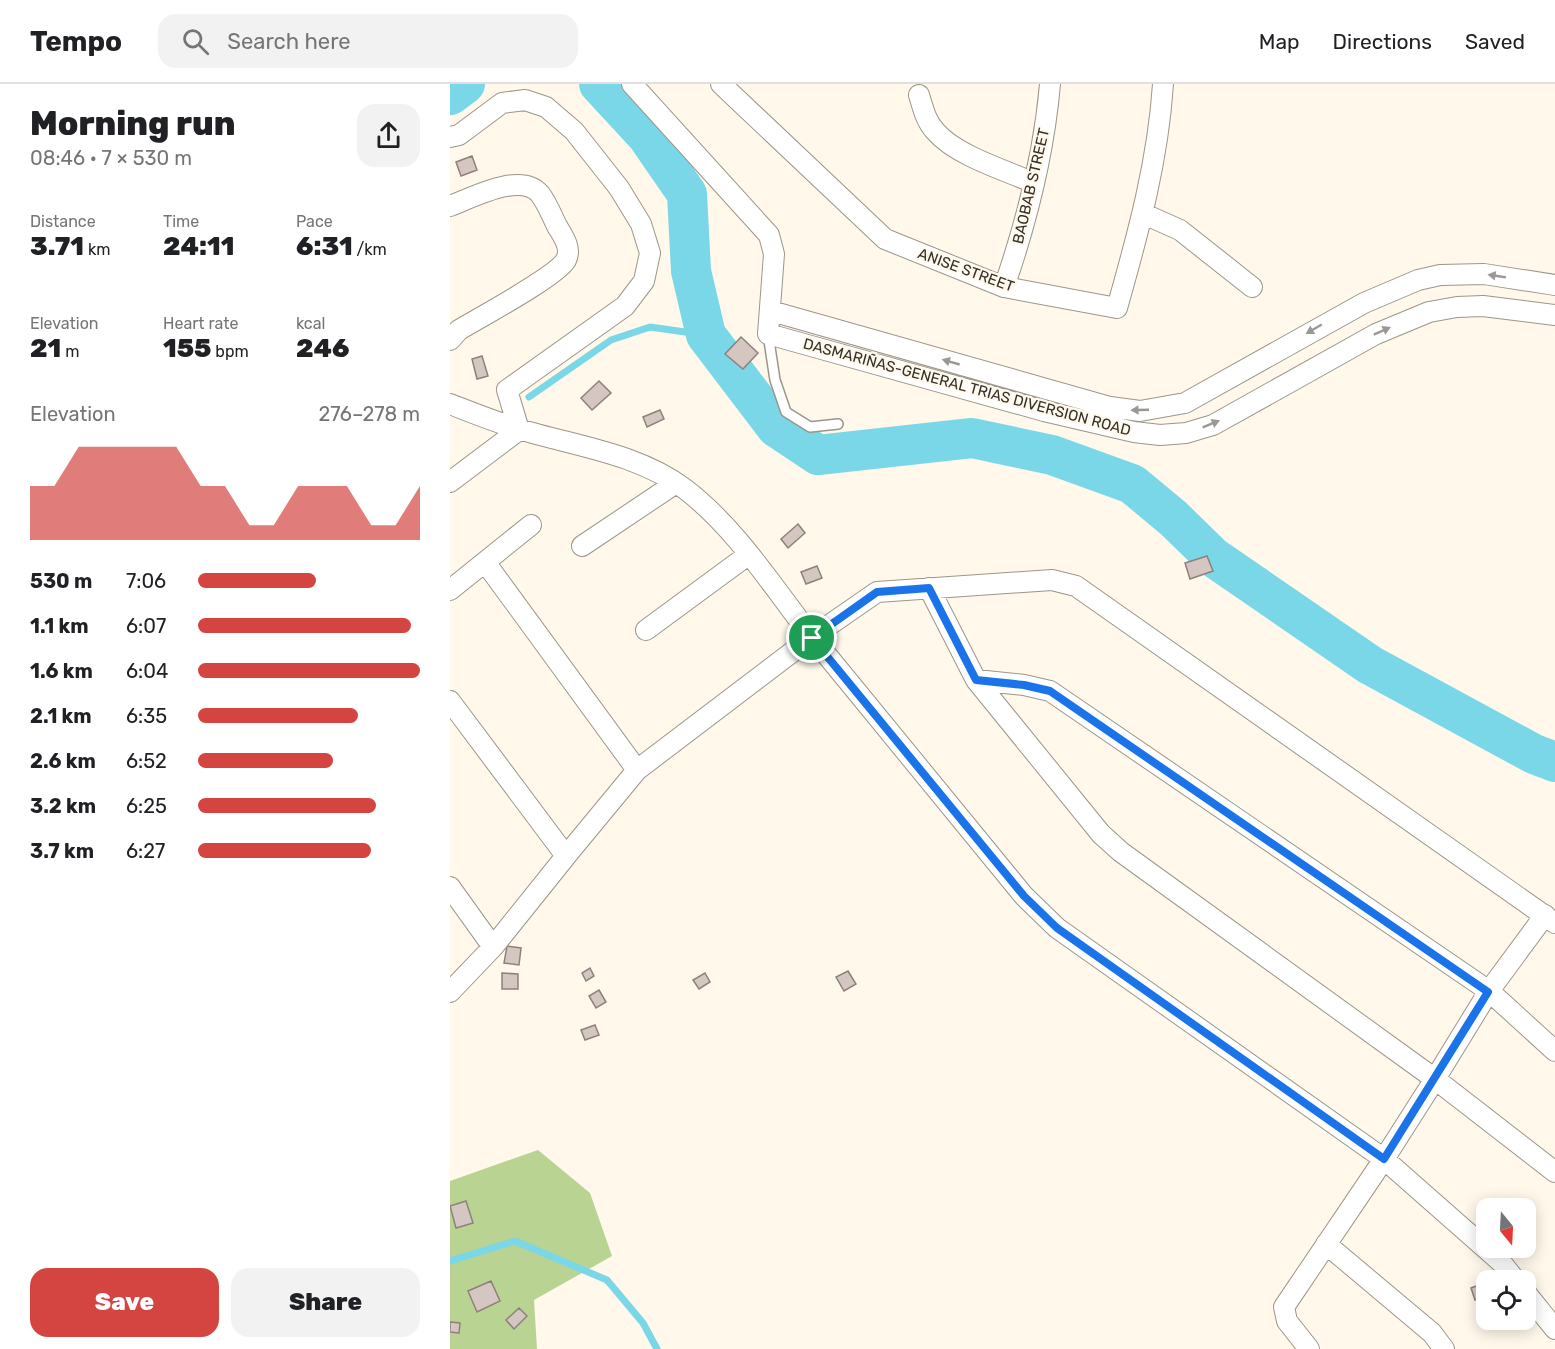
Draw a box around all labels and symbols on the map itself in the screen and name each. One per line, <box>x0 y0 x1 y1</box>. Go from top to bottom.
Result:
street label: BAOBAB STREET <box>1009 126 1053 246</box>
street label: ANISE STREET <box>915 244 1017 296</box>
one-way arrow <box>1488 271 1507 280</box>
one-way arrow <box>1306 324 1322 335</box>
one-way arrow <box>1374 327 1391 336</box>
street label: DASMARIÑAS-GENERAL TRIAS DIVERSION ROAD <box>801 334 1133 440</box>
one-way arrow <box>942 357 960 366</box>
one-way arrow <box>1130 405 1149 415</box>
one-way arrow <box>1202 419 1220 428</box>
pin <box>786 612 837 663</box>
north arrow <box>1476 1198 1536 1258</box>

